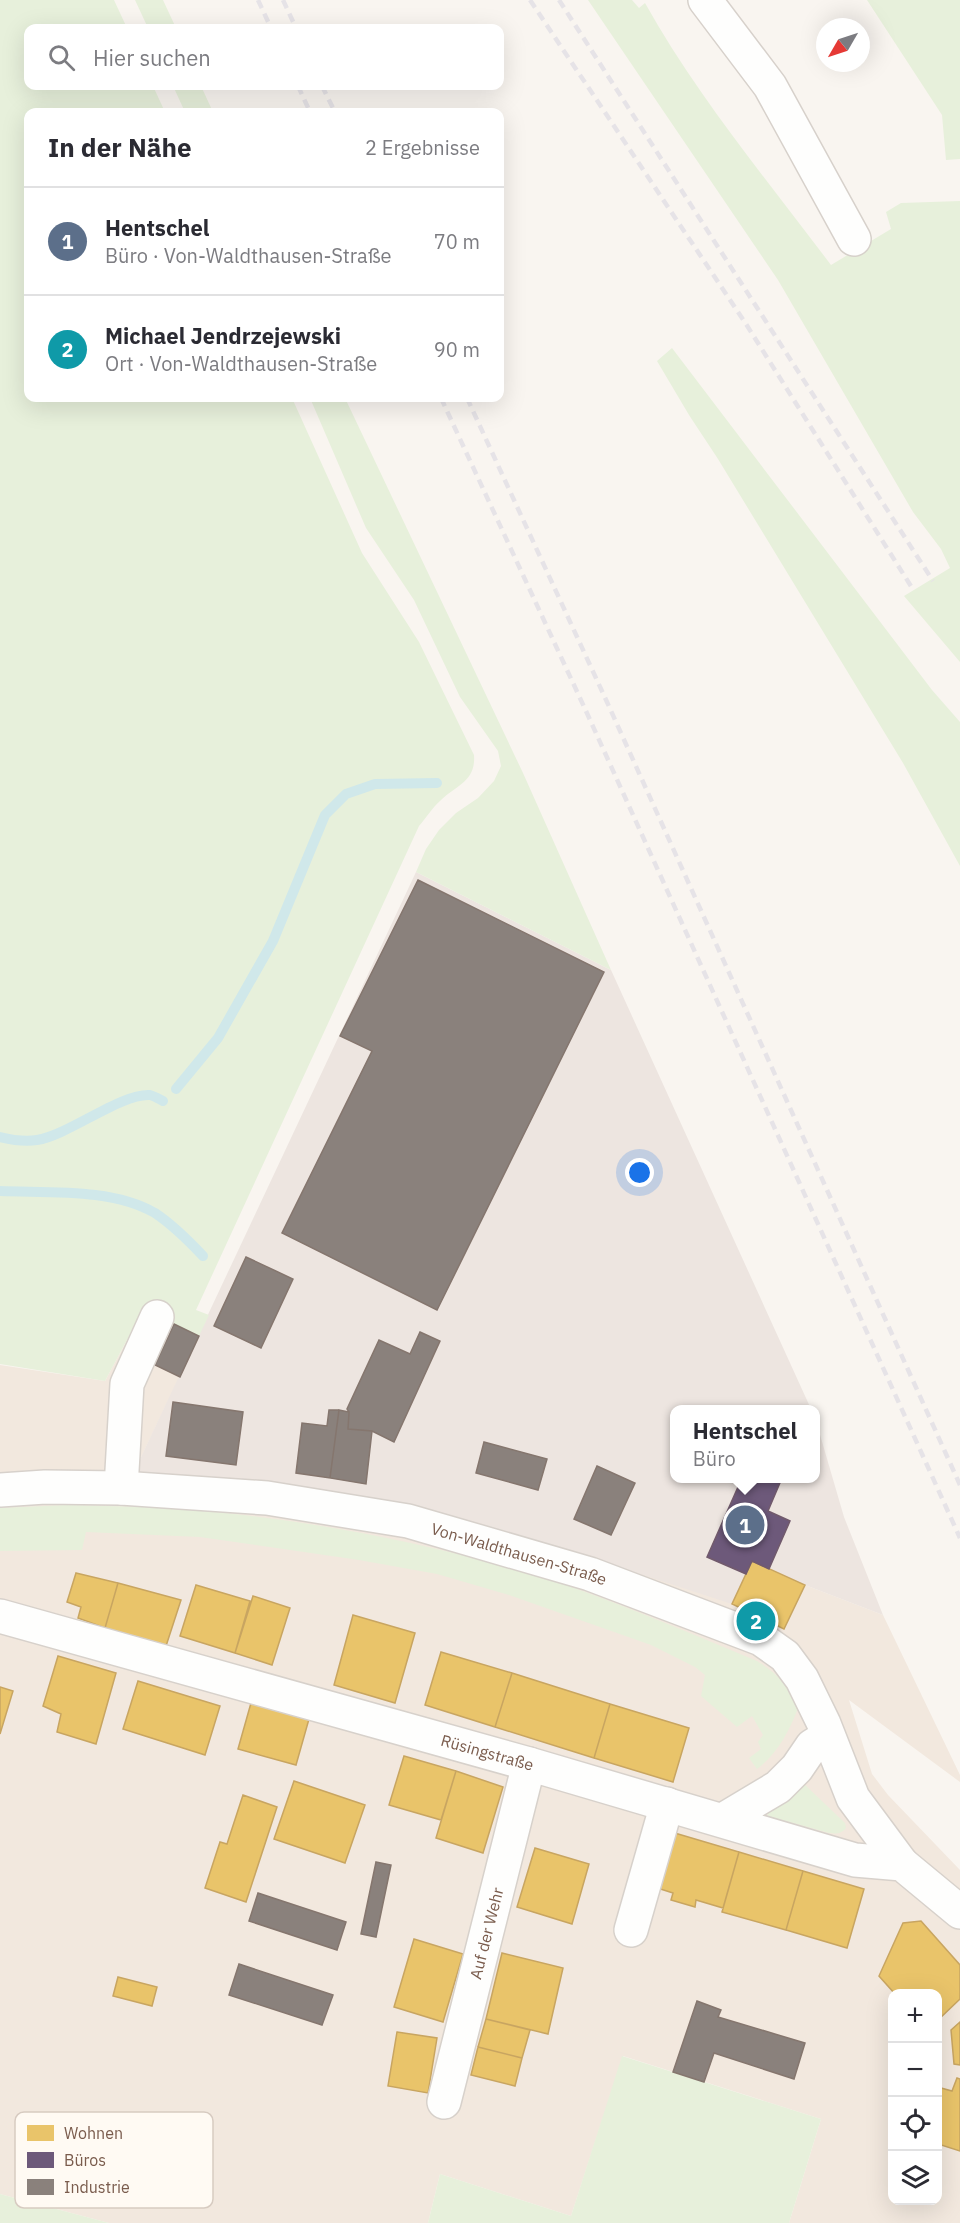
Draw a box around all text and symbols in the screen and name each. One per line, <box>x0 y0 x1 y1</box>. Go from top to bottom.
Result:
north arrow <box>816 18 870 72</box>
search box <box>24 24 504 90</box>
icon: search <box>45 41 78 74</box>
text: Hier suchen <box>93 43 211 72</box>
text: In der Nähe <box>48 130 192 164</box>
text: 2 Ergebnisse <box>365 134 480 161</box>
text: Hentschel <box>105 213 209 242</box>
text: 1 <box>62 228 74 255</box>
text: 70 m <box>434 228 480 255</box>
text: Büro · Von-Waldthausen-Straße <box>105 242 392 269</box>
text: Michael Jendrzejewski <box>105 321 341 350</box>
text: 2 <box>62 336 74 363</box>
text: 90 m <box>434 336 480 363</box>
text: Ort · Von-Waldthausen-Straße <box>105 350 377 377</box>
your location <box>625 1158 654 1187</box>
popup <box>670 1405 820 1483</box>
text: Hentschel <box>693 1416 797 1445</box>
text: Büro <box>693 1445 736 1472</box>
pin: 1 <box>726 1502 764 1547</box>
street label: Von-Waldthausen-Straße <box>429 1518 610 1590</box>
pin: 2 <box>736 1598 776 1644</box>
street label: Rüsingstraße <box>439 1730 536 1775</box>
street label: Auf der Wehr <box>465 1885 508 1981</box>
map controls <box>888 1989 942 2205</box>
button: + <box>888 1989 942 2043</box>
button: − <box>888 2043 942 2097</box>
button: locate <box>888 2097 942 2151</box>
legend <box>15 2112 213 2208</box>
text: Wohnen <box>64 2123 123 2143</box>
text: Büros <box>64 2150 106 2170</box>
button: layers <box>888 2151 942 2205</box>
text: Industrie <box>64 2177 130 2197</box>

